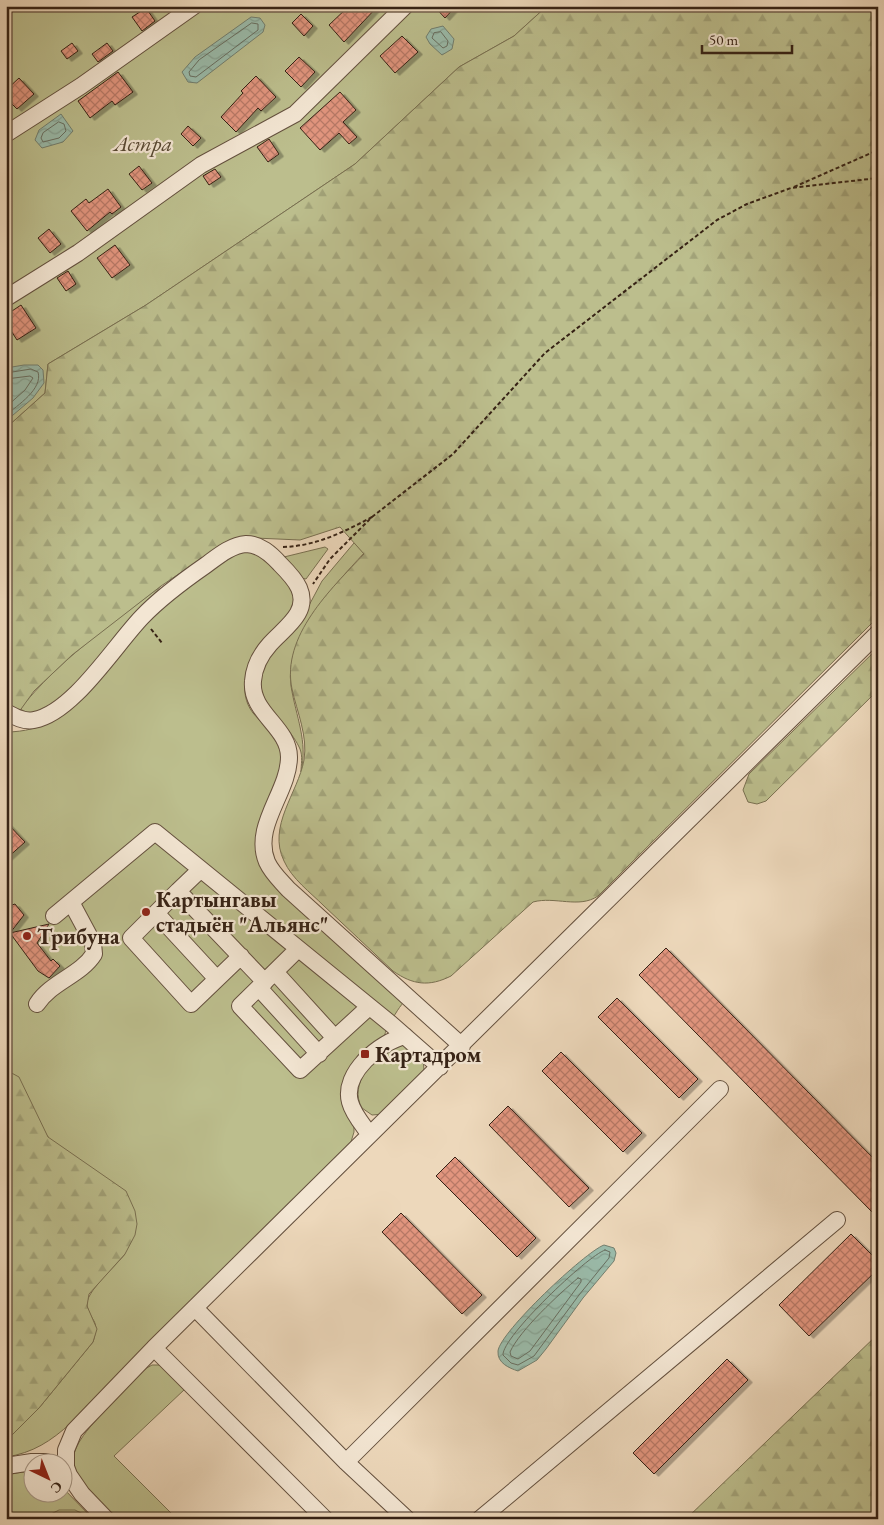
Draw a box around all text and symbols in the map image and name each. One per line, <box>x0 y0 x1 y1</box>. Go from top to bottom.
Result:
scale bar <box>702 22 792 54</box>
text: 50 m <box>709 30 738 49</box>
park label: Астра <box>112 129 172 158</box>
place label: Картынгавы стадыён "Альянс" <box>156 885 328 939</box>
marker: Картынгавы стадыён "Альянс" <box>140 906 152 918</box>
place label: Трибуна <box>37 922 120 951</box>
marker: Трибуна <box>21 930 33 942</box>
place label: Картадром <box>375 1040 482 1069</box>
marker: Картадром <box>359 1048 371 1060</box>
north arrow <box>22 1452 72 1502</box>
text: С <box>47 1478 67 1498</box>

